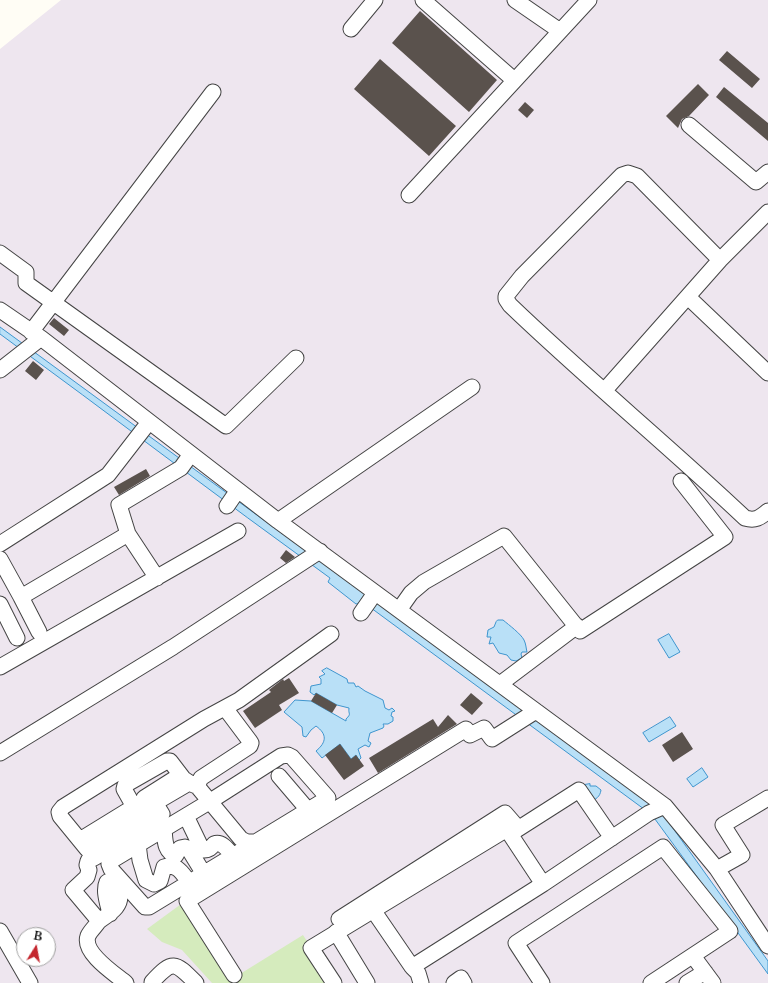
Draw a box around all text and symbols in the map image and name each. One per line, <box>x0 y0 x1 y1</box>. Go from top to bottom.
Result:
north arrow <box>16 927 56 967</box>
text: B <box>32 928 44 944</box>

